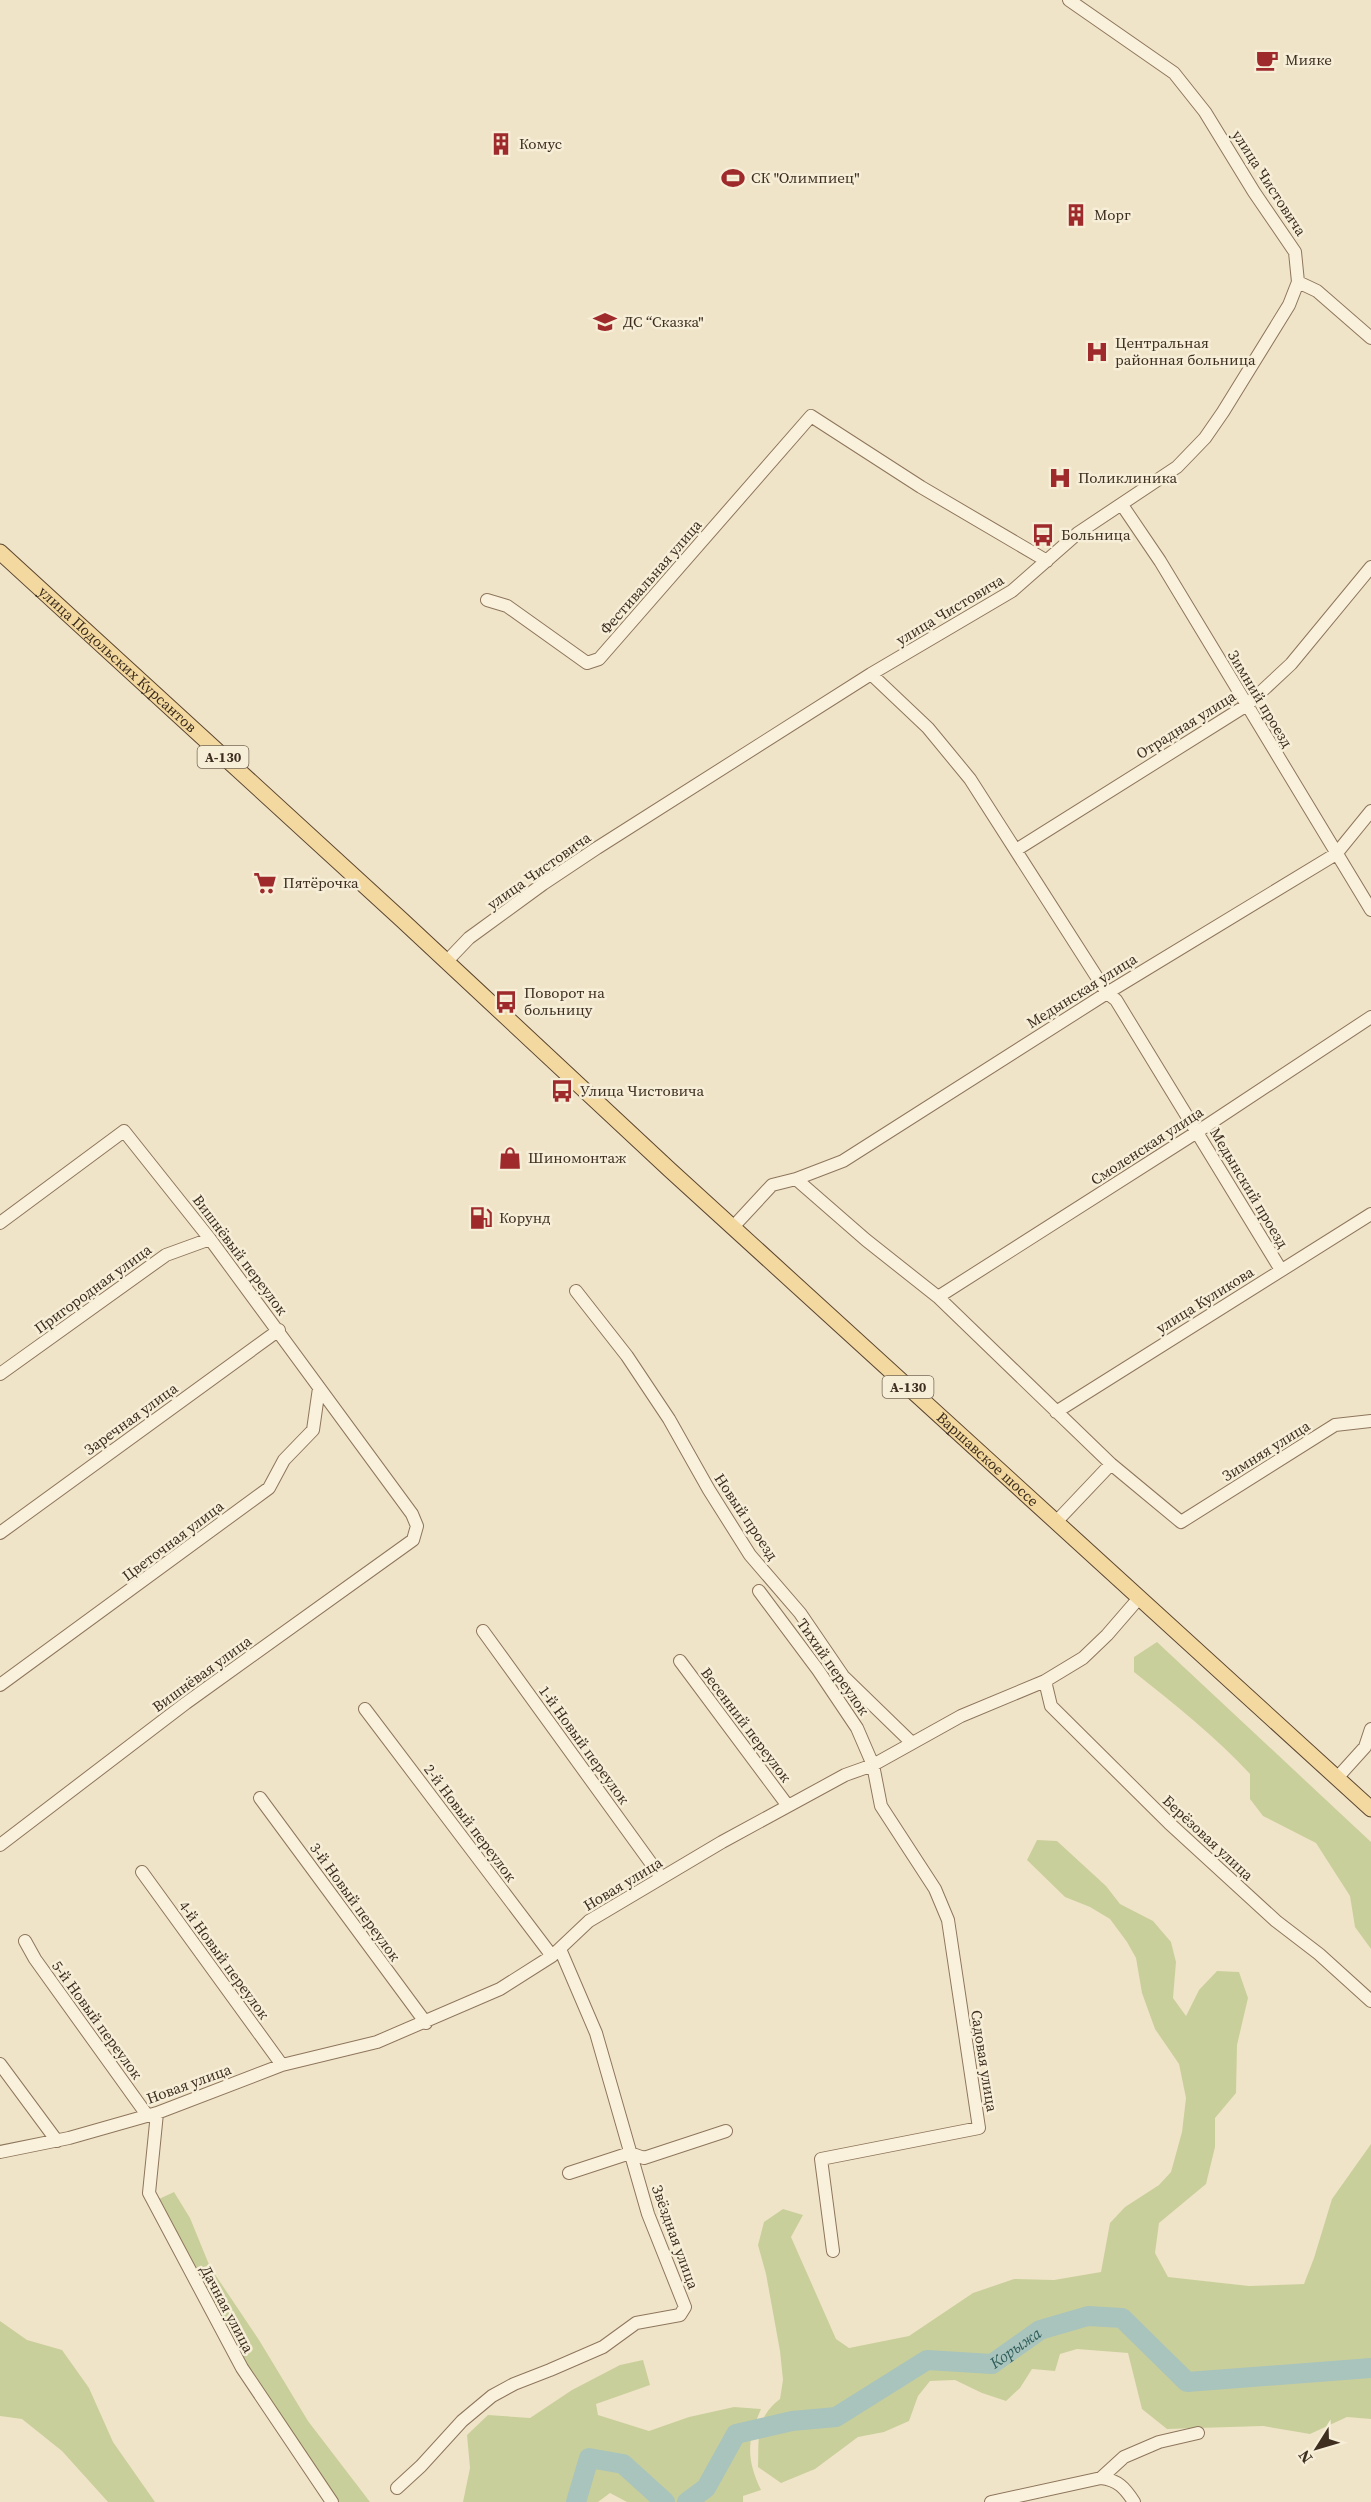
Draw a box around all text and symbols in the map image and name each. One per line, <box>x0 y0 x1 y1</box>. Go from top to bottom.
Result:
cafe icon: Мияке <box>1254 47 1280 73</box>
place label: Мияке <box>1285 49 1332 70</box>
street label: улица Чистовича <box>1227 126 1312 240</box>
building icon: Комус <box>488 131 514 157</box>
place label: Комус <box>519 133 562 154</box>
sports icon: СК "Олимпиец" <box>720 165 746 191</box>
place label: СК "Олимпиец" <box>751 167 860 188</box>
building icon: Морг <box>1063 202 1089 228</box>
place label: Морг <box>1094 204 1131 225</box>
school or university icon: ДС “Сказка" <box>592 309 618 335</box>
place label: ДС “Сказка" <box>623 311 704 332</box>
place label: Центральная районная больница <box>1115 332 1256 370</box>
hospital icon: Центральная районная больница <box>1084 339 1110 365</box>
hospital icon: Поликлиника <box>1047 465 1073 491</box>
place label: Поликлиника <box>1078 467 1177 488</box>
street label: Фестивальная улица <box>595 514 707 639</box>
bus stop icon: Больница <box>1030 522 1056 548</box>
place label: Больница <box>1061 524 1131 545</box>
street label: улица Чистовича <box>892 569 1008 650</box>
street label: улица Подольских Курсантов <box>34 581 202 737</box>
street label: Зимний проезд <box>1223 646 1298 752</box>
street label: Отрадная улица <box>1132 685 1240 764</box>
road number: А-130 <box>198 746 248 768</box>
street label: улица Чистовича <box>482 827 595 914</box>
supermarket icon: Пятёрочка <box>252 870 278 896</box>
place label: Пятёрочка <box>283 872 359 893</box>
street label: Медынская улица <box>1023 948 1141 1033</box>
place label: Поворот на больницу <box>524 982 605 1020</box>
bus stop icon: Поворот на больницу <box>493 989 519 1015</box>
bus stop icon: Улица Чистовича <box>549 1078 575 1104</box>
place label: Улица Чистовича <box>580 1080 705 1101</box>
street label: Смоленская улица <box>1086 1101 1208 1190</box>
street label: Медынский проезд <box>1205 1124 1294 1252</box>
shop icon: Шиномонтаж <box>497 1145 523 1171</box>
place label: Шиномонтаж <box>528 1147 627 1168</box>
street label: Вишнёвый переулок <box>188 1190 293 1320</box>
fuel station icon: Корунд <box>468 1205 494 1231</box>
place label: Корунд <box>499 1207 551 1228</box>
street label: Пригородная улица <box>30 1239 156 1338</box>
street label: улица Куликова <box>1152 1261 1258 1338</box>
road number: А-130 <box>882 1376 934 1398</box>
street label: Заречная улица <box>80 1377 182 1460</box>
street label: Варшавское шоссе <box>932 1407 1044 1511</box>
street label: Зимняя улица <box>1218 1415 1314 1486</box>
street label: Новый проезд <box>710 1469 784 1565</box>
street label: Цветочная улица <box>118 1495 228 1586</box>
street label: Тихий переулок <box>792 1614 875 1720</box>
street label: Вишнёвая улица <box>148 1630 256 1717</box>
street label: Весенний переулок <box>696 1663 797 1787</box>
street label: 1-й Новый переулок <box>534 1681 635 1809</box>
street label: 2-й Новый переулок <box>419 1760 522 1886</box>
street label: Берёзовая улица <box>1158 1790 1259 1885</box>
street label: 3-й Новый переулок <box>305 1838 406 1966</box>
street label: Новая улица <box>579 1852 667 1915</box>
street label: 4-й Новый переулок <box>174 1896 275 2024</box>
street label: 5-й Новый переулок <box>47 1956 148 2084</box>
street label: Садовая улица <box>966 2008 1003 2114</box>
street label: Новая улица <box>143 2058 234 2109</box>
street label: Звёздная улица <box>647 2182 704 2292</box>
street label: Дачная улица <box>196 2261 260 2357</box>
water label: Корыжа <box>984 2321 1046 2374</box>
north arrow <box>1287 2418 1347 2478</box>
text: N <box>1293 2445 1317 2468</box>

